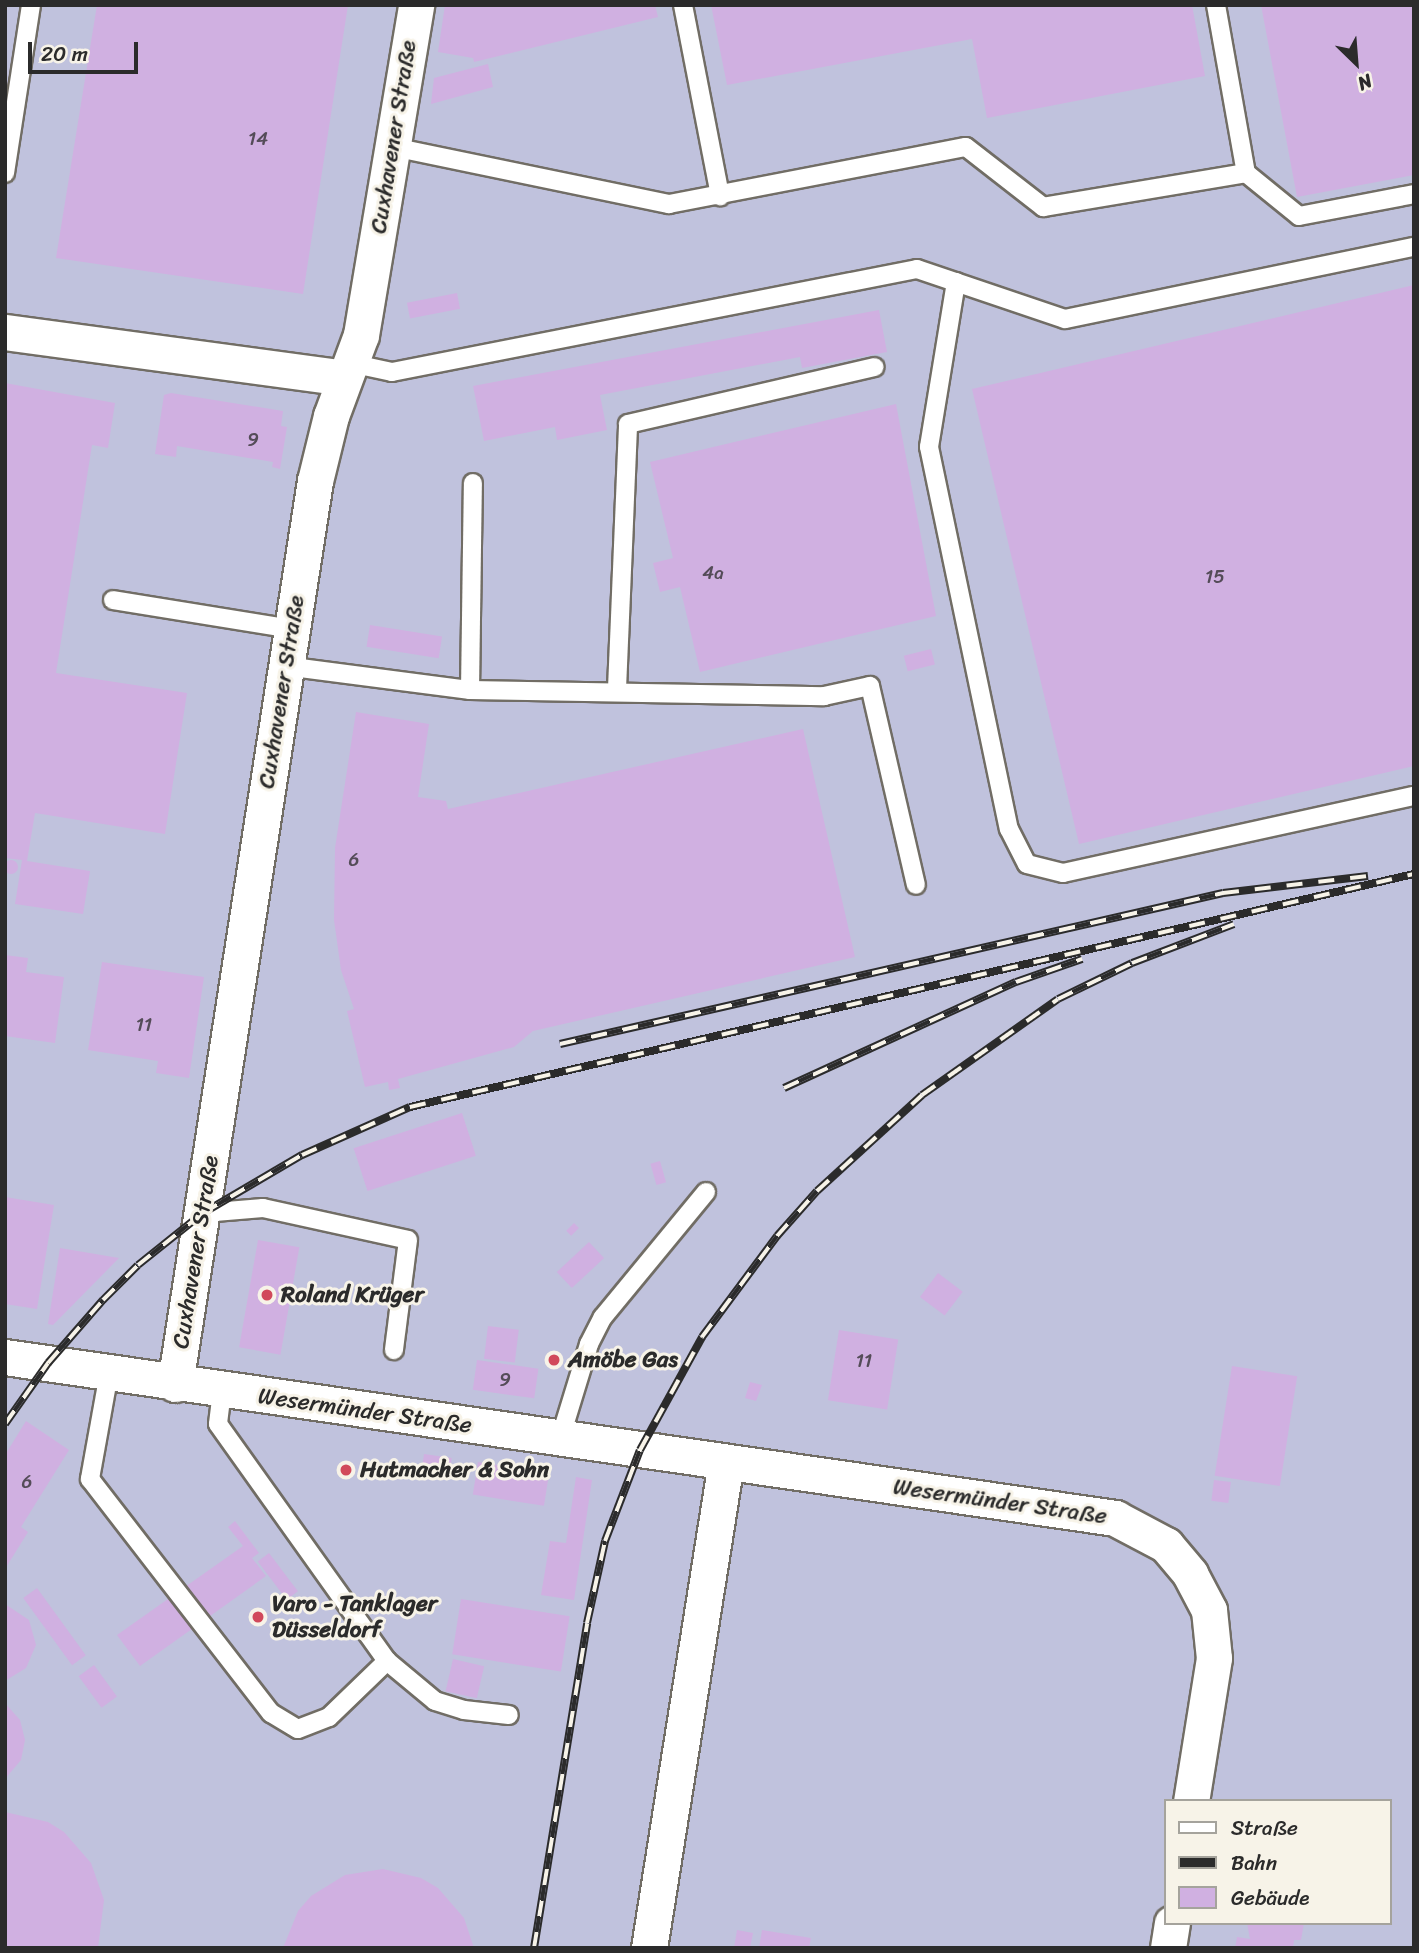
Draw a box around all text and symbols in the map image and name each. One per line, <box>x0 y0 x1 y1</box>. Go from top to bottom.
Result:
scale bar <box>32 28 142 72</box>
north arrow <box>1321 28 1391 98</box>
text: 20 m <box>41 35 88 73</box>
street label: Cuxhavener Straße <box>365 38 423 236</box>
text: N <box>1352 65 1378 100</box>
house number: 14 <box>248 128 268 150</box>
house number: 9 <box>247 429 259 451</box>
house number: 4a <box>702 562 724 584</box>
house number: 15 <box>1205 566 1225 588</box>
street label: Cuxhavener Straße <box>253 593 311 791</box>
house number: 6 <box>349 849 359 871</box>
house number: 11 <box>136 1014 152 1036</box>
street label: Cuxhavener Straße <box>167 1153 225 1351</box>
place label: Roland Krüger <box>281 1281 424 1309</box>
marker: Roland Krüger <box>259 1287 275 1303</box>
place label: Amöbe Gas <box>568 1346 679 1374</box>
house number: 11 <box>856 1350 872 1372</box>
marker: Amöbe Gas <box>546 1352 562 1368</box>
house number: 9 <box>499 1369 511 1391</box>
street label: Wesermünder Straße <box>256 1382 474 1440</box>
place label: Hutmacher & Sohn <box>360 1456 549 1484</box>
marker: Hutmacher & Sohn <box>338 1462 354 1478</box>
house number: 6 <box>22 1471 32 1493</box>
street label: Wesermünder Straße <box>891 1473 1109 1531</box>
place label: Varo - Tanklager Düsseldorf <box>272 1590 436 1644</box>
marker: Varo - Tanklager Düsseldorf <box>250 1609 266 1625</box>
legend <box>1164 1799 1391 1925</box>
text: Straße <box>1231 1809 1298 1847</box>
text: Bahn <box>1231 1844 1277 1882</box>
text: Gebäude <box>1231 1879 1309 1917</box>

